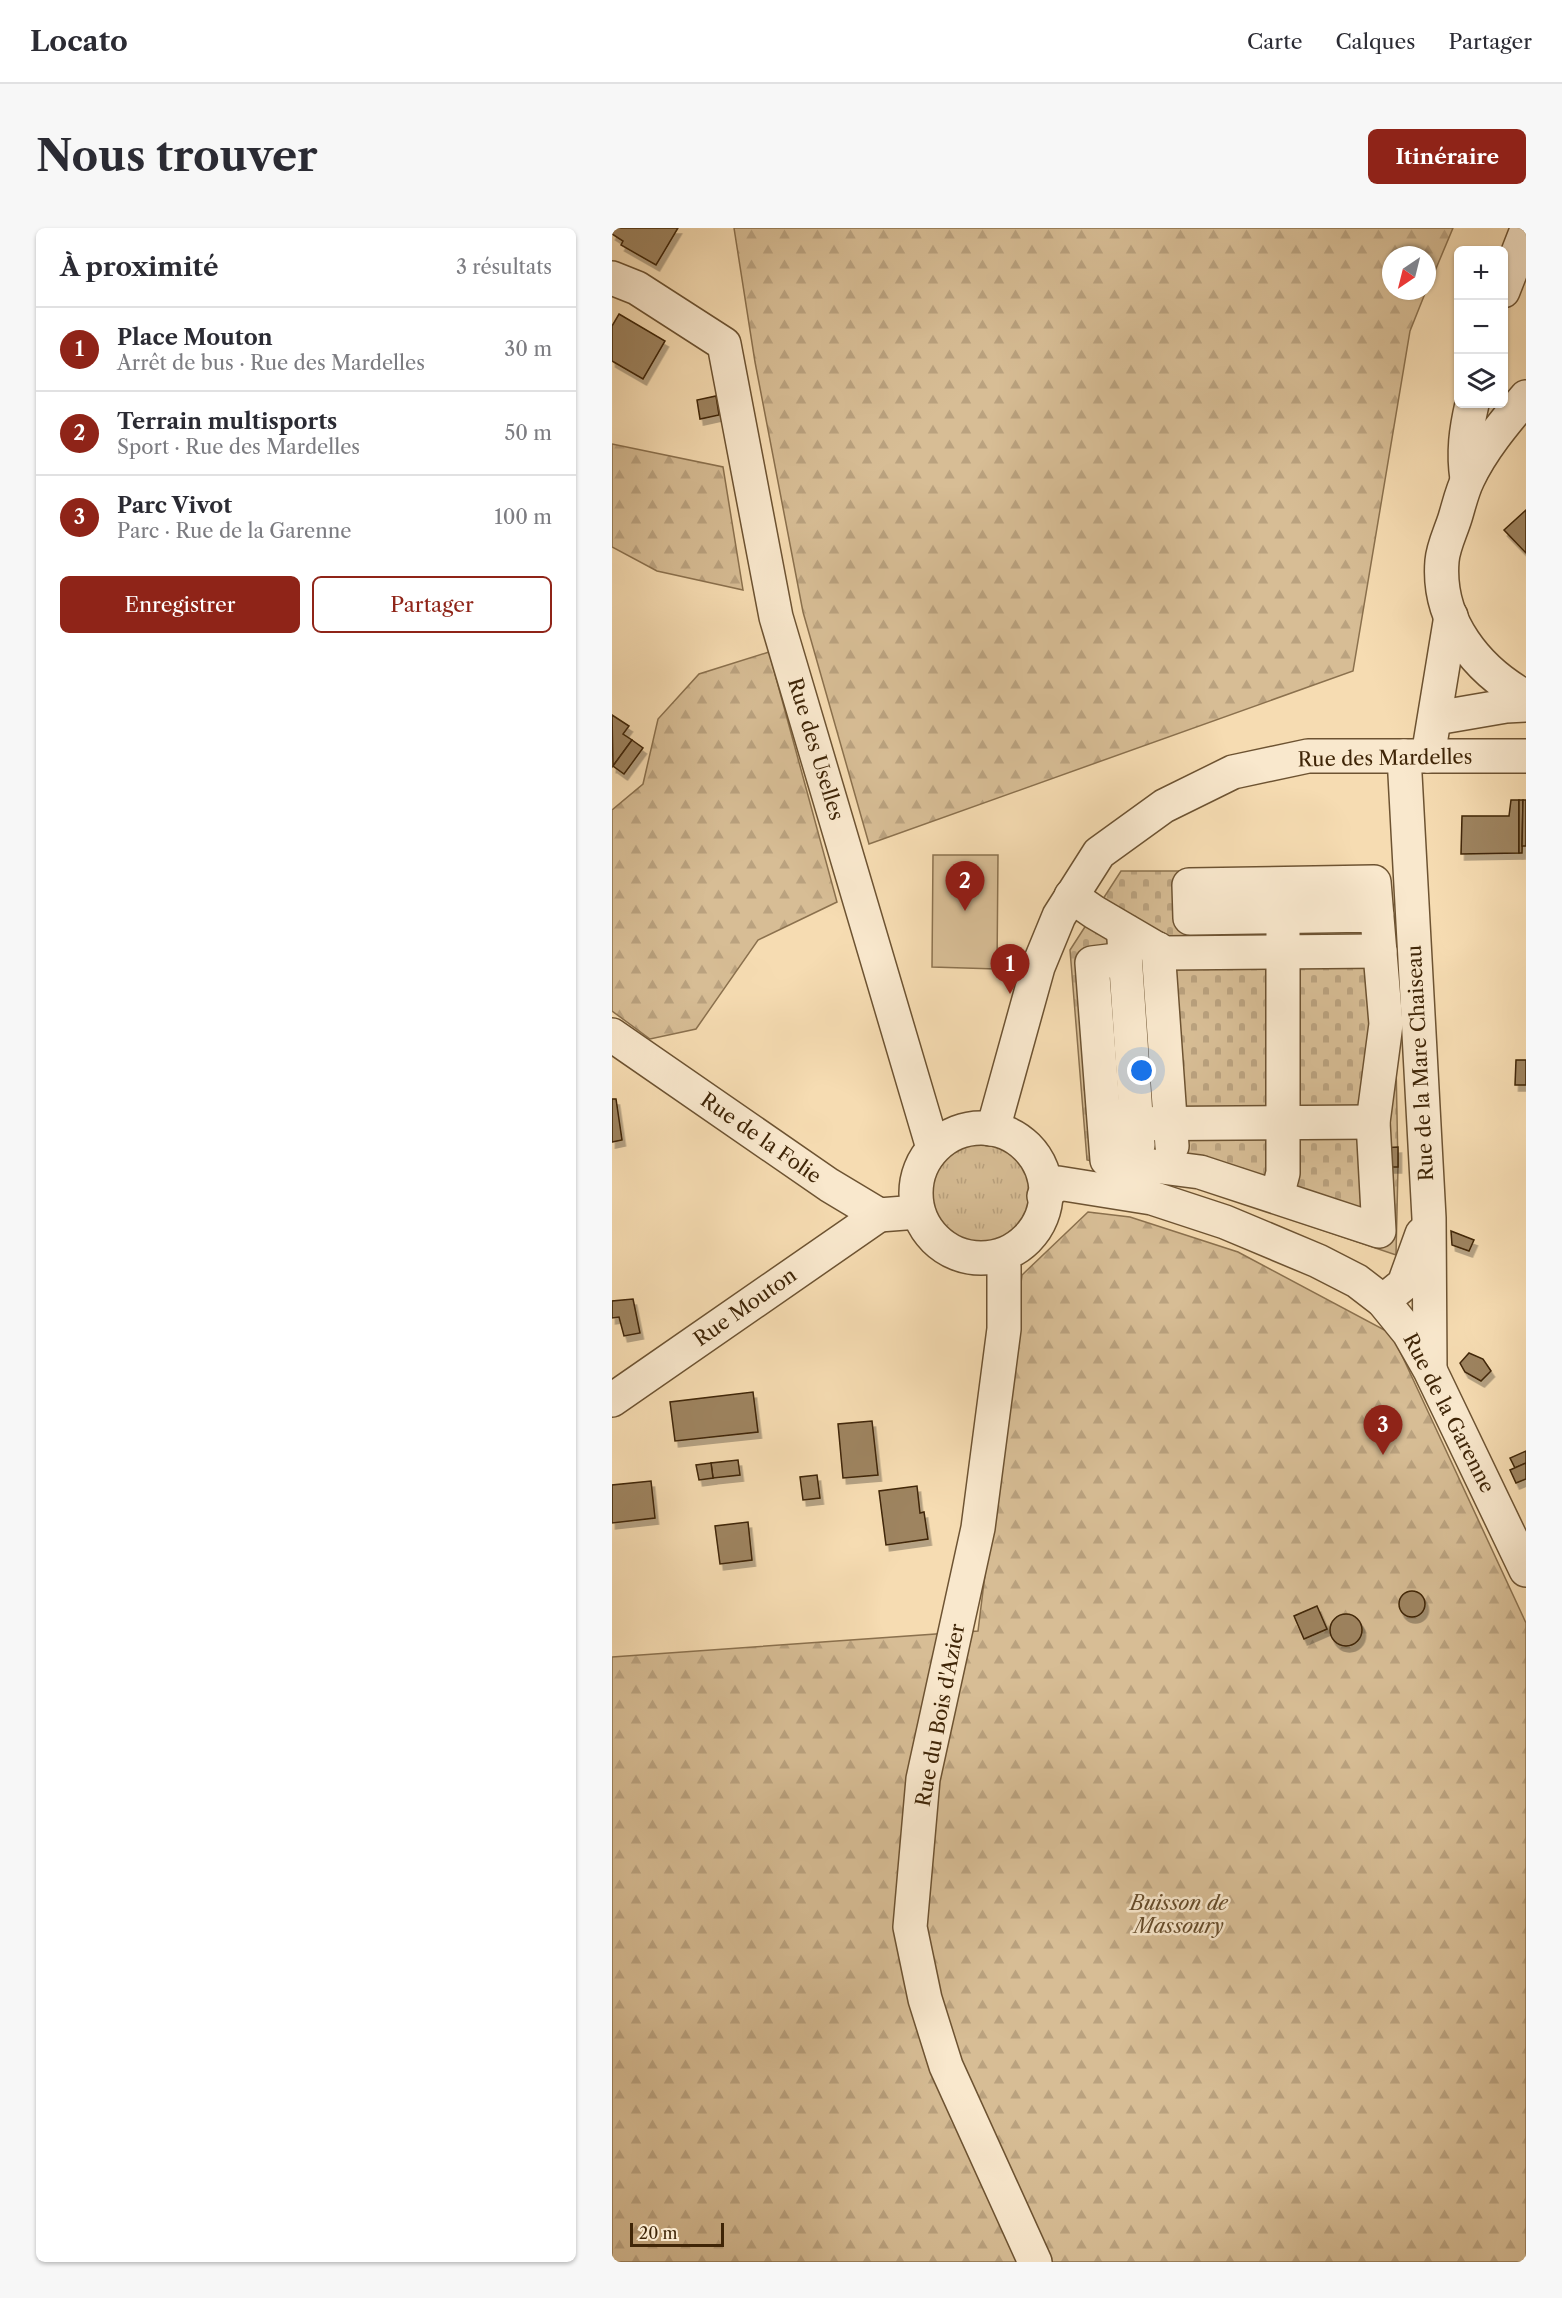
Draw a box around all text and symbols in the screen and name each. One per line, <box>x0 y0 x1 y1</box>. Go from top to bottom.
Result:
text: Locato <box>30 24 128 58</box>
text: Carte <box>1247 29 1302 54</box>
text: Calques <box>1335 29 1415 54</box>
text: Partager <box>1448 29 1532 54</box>
button: Itinéraire <box>1368 129 1526 184</box>
text: Nous trouver <box>36 130 318 182</box>
north arrow <box>1382 246 1436 300</box>
map controls <box>1454 246 1508 408</box>
button: + <box>1454 246 1508 300</box>
text: À proximité <box>60 251 219 283</box>
text: 3 résultats <box>456 255 552 279</box>
button: − <box>1454 300 1508 354</box>
text: Place Mouton <box>117 324 273 351</box>
text: 1 <box>75 337 84 361</box>
text: 30 m <box>504 337 552 361</box>
text: Arrêt de bus · Rue des Mardelles <box>117 351 425 375</box>
button: layers <box>1454 354 1508 408</box>
text: Terrain multisports <box>117 408 337 435</box>
text: 2 <box>74 421 85 445</box>
text: 50 m <box>505 421 552 445</box>
text: Sport · Rue des Mardelles <box>117 435 360 459</box>
text: Parc Vivot <box>117 492 232 519</box>
text: 3 <box>74 505 85 529</box>
text: 100 m <box>494 505 552 529</box>
text: Parc · Rue de la Garenne <box>117 519 351 543</box>
button: Enregistrer <box>60 576 300 633</box>
button: Partager <box>312 576 552 633</box>
street label: Rue des Uselles <box>783 675 849 823</box>
street label: Rue des Mardelles <box>1297 744 1473 772</box>
pin: 2 <box>946 862 984 911</box>
pin: 1 <box>990 944 1030 994</box>
street label: Rue de la Mare Chaiseau <box>1402 944 1438 1182</box>
your location <box>1127 1056 1156 1085</box>
street label: Rue de la Folie <box>696 1088 826 1188</box>
street label: Rue Mouton <box>689 1263 801 1351</box>
street label: Rue de la Garenne <box>1398 1329 1500 1497</box>
pin: 3 <box>1364 1406 1402 1455</box>
street label: Rue du Bois d'Azier <box>910 1621 970 1808</box>
park label: Buisson de Massoury <box>1128 1891 1229 1938</box>
scale bar <box>630 2220 724 2248</box>
text: 20 m <box>639 2223 678 2243</box>

